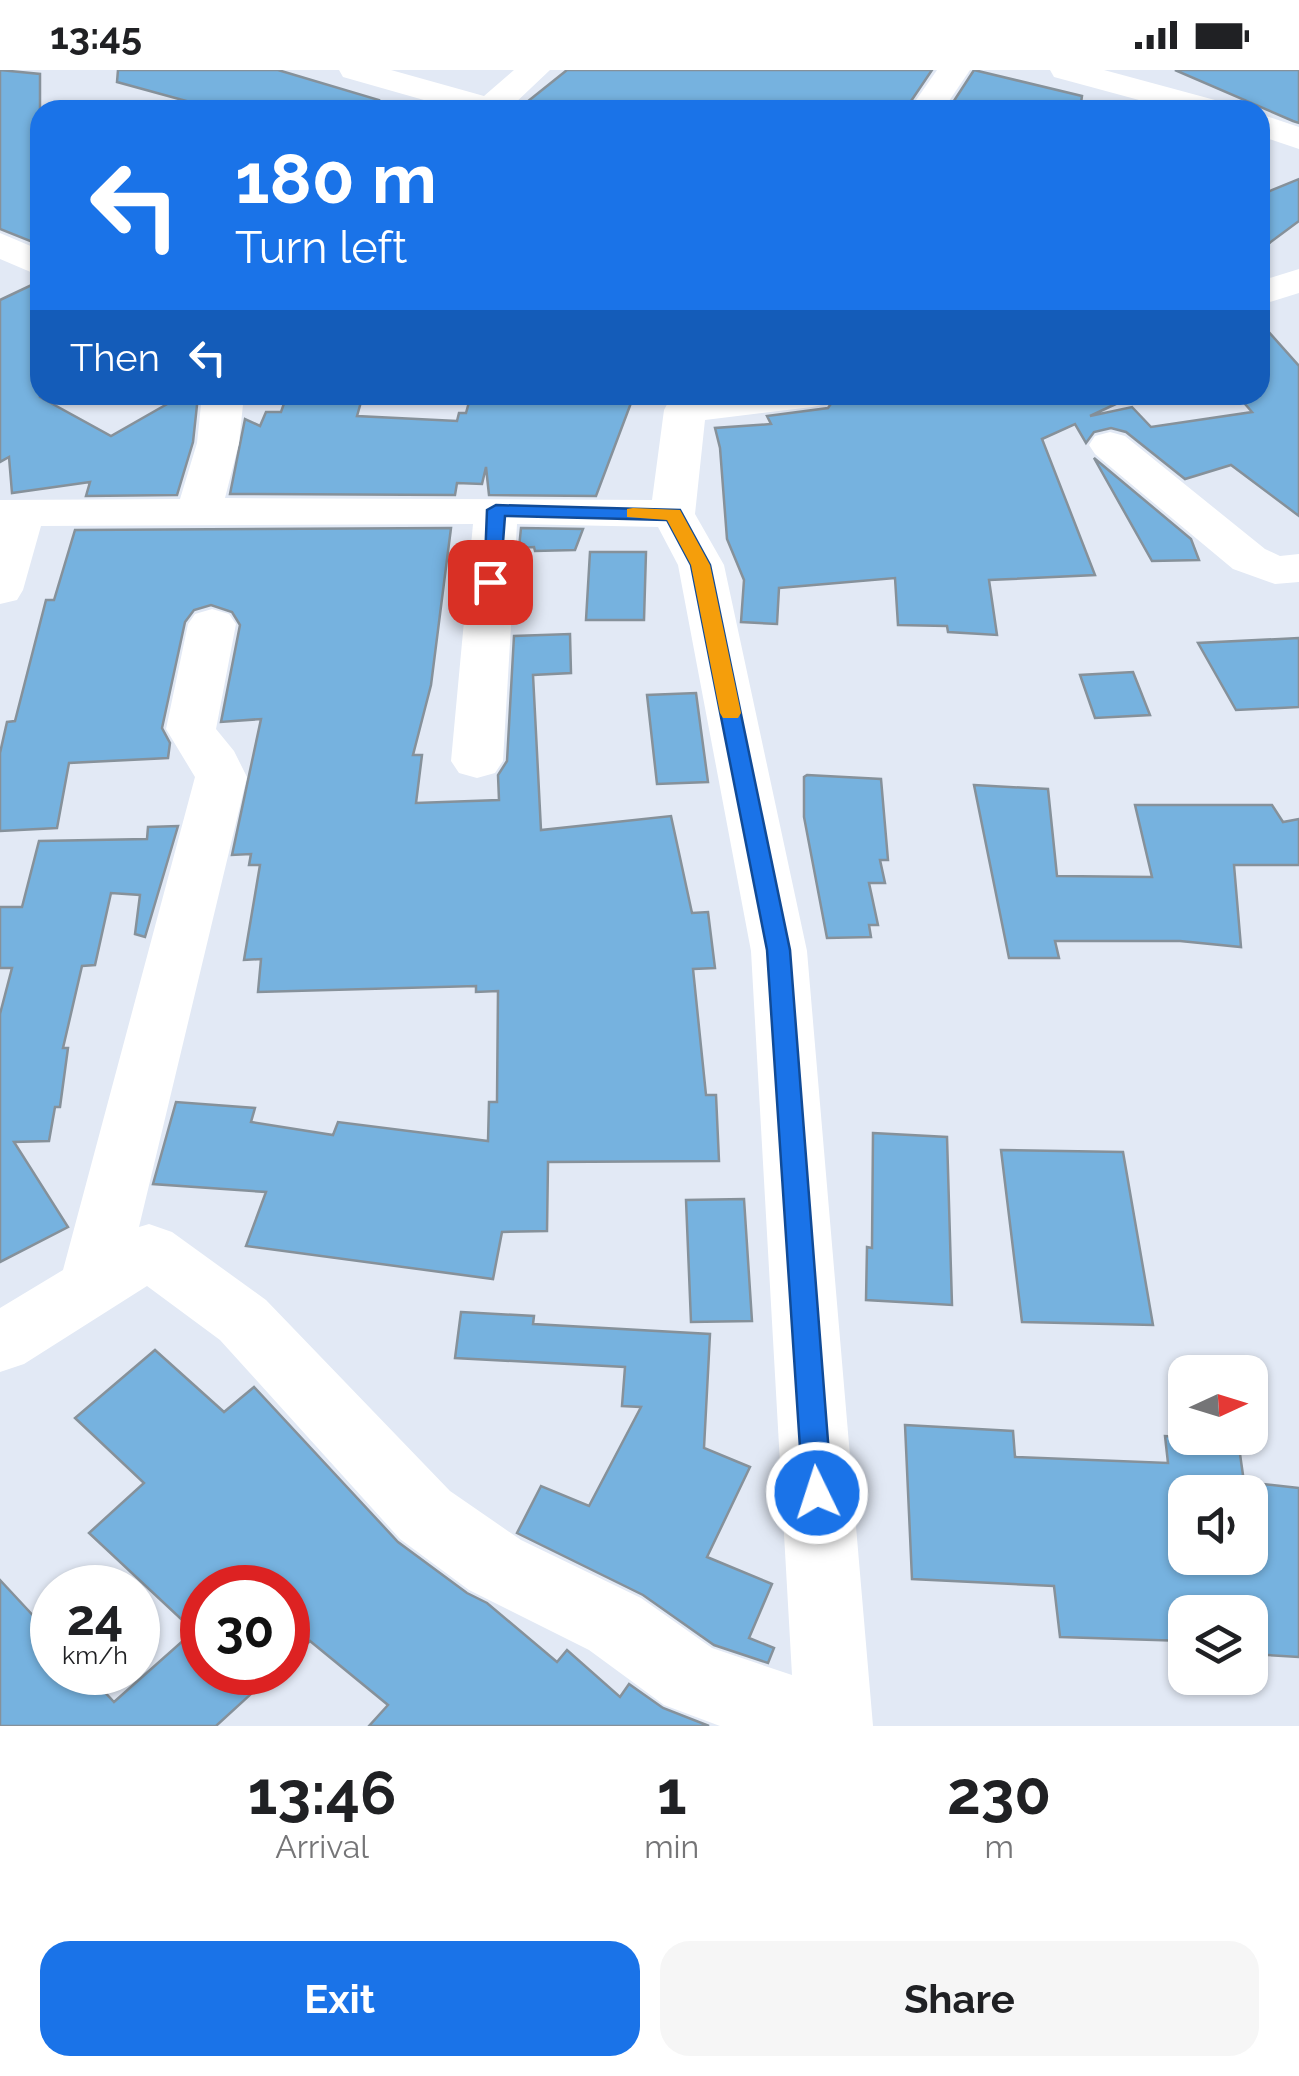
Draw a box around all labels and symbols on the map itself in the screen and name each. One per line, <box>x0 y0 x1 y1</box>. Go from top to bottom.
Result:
pin <box>448 540 533 625</box>
north arrow <box>1168 1355 1268 1455</box>
position arrow <box>765 1441 869 1545</box>
speed limit sign: 30 <box>180 1565 310 1695</box>

